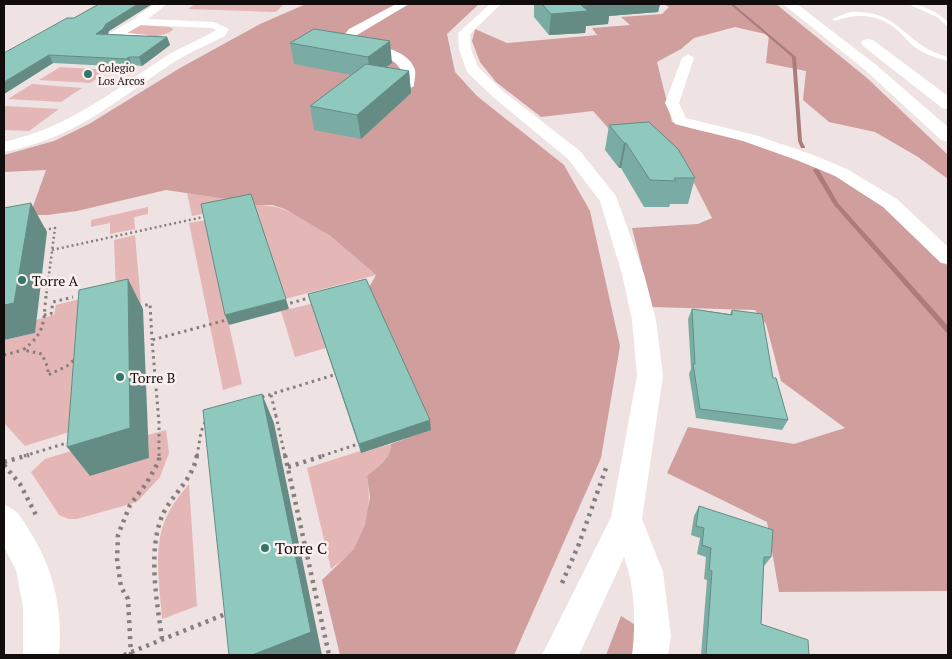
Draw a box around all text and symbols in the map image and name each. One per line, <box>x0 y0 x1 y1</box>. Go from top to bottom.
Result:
place label: Colegio Los Arcos <box>98 61 145 88</box>
marker: Colegio Los Arcos <box>82 68 94 80</box>
place label: Torre A <box>32 271 78 290</box>
marker: Torre A <box>16 274 28 286</box>
place label: Torre B <box>130 368 175 387</box>
marker: Torre B <box>114 371 126 383</box>
place label: Torre C <box>275 537 327 559</box>
marker: Torre C <box>259 542 271 554</box>

